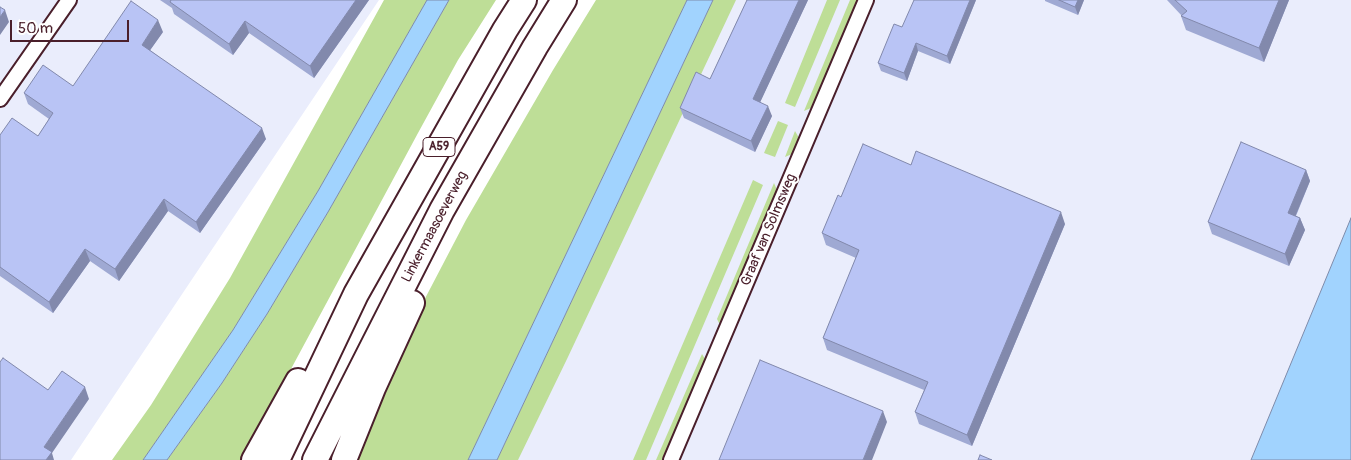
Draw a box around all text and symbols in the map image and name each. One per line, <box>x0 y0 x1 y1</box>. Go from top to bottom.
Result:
scale bar <box>12 10 131 42</box>
text: 50 m <box>18 19 53 38</box>
road number: A59 <box>423 138 455 156</box>
street label: Linkermaasoeverweg <box>399 168 471 286</box>
street label: Graaf van Solmsweg <box>738 171 800 289</box>

